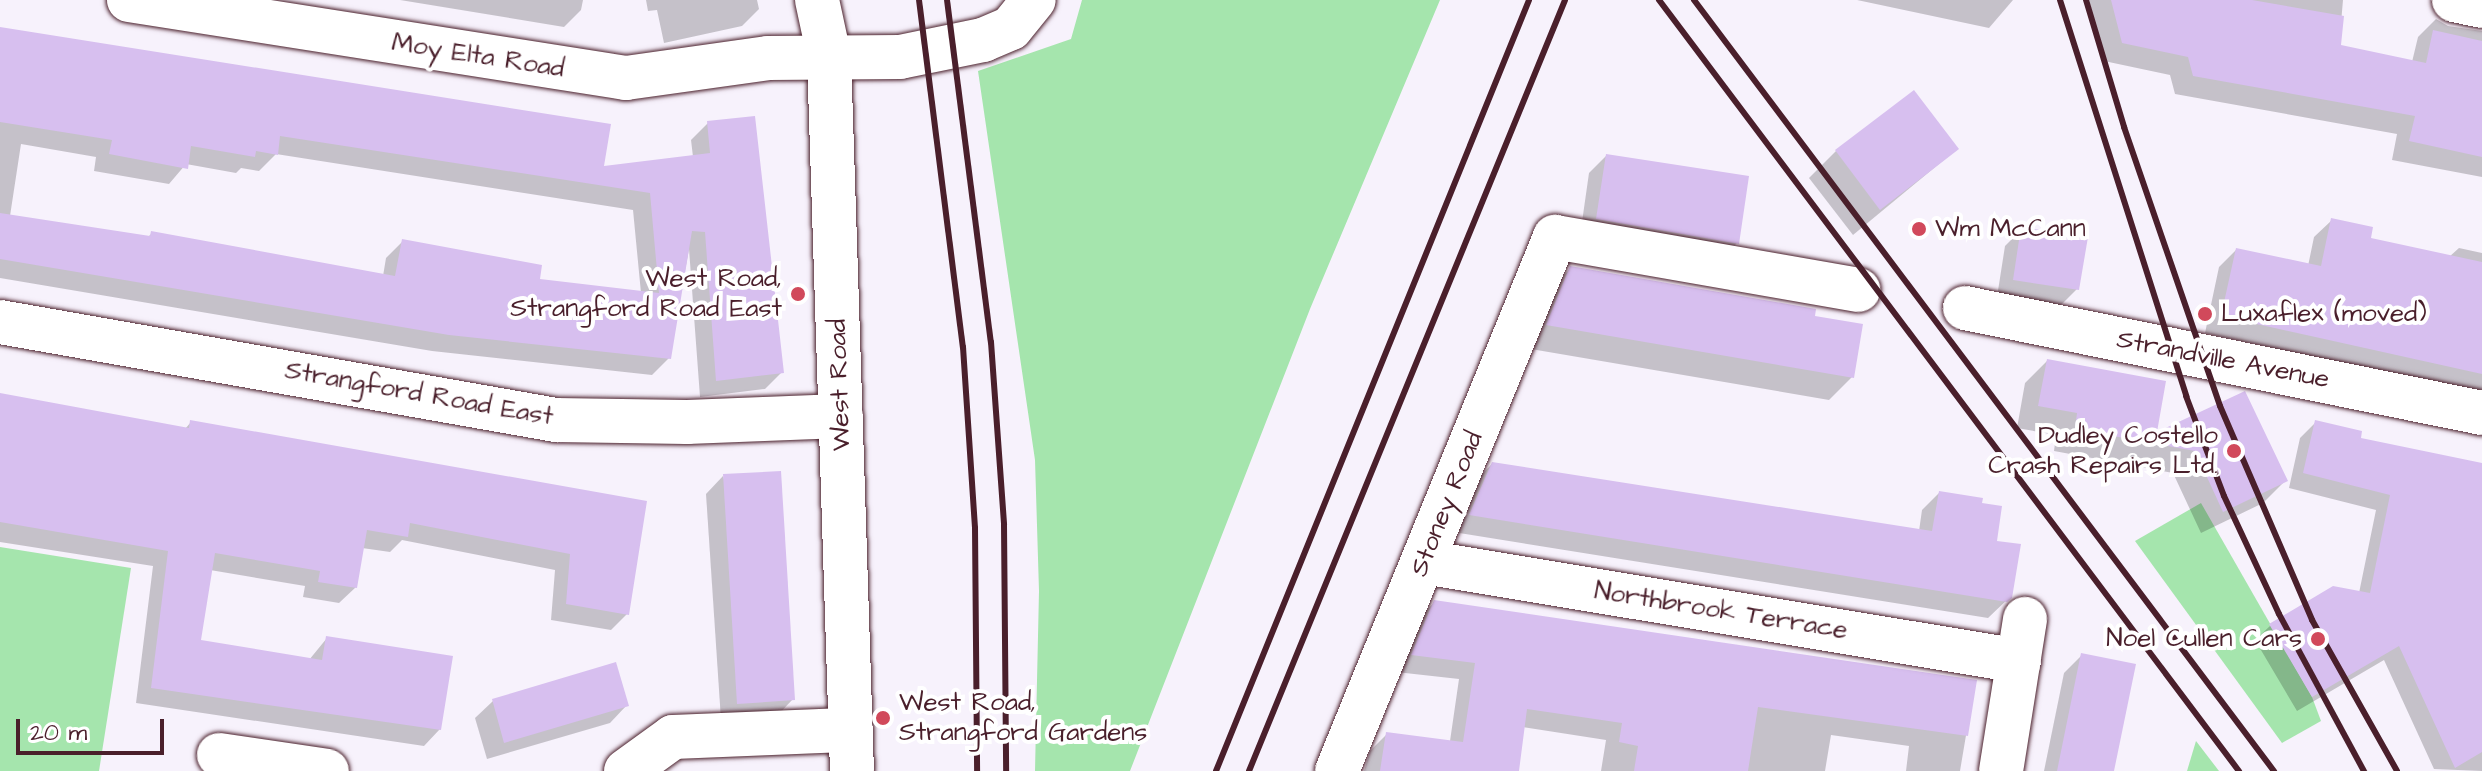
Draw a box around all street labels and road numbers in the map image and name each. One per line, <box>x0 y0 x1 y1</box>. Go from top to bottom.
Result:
street label: Moy Elta Road <box>390 27 566 85</box>
street label: West Road <box>822 318 858 452</box>
street label: Strandville Avenue <box>2114 324 2332 396</box>
street label: Strangford Road East <box>283 355 555 433</box>
street label: Stoney Road <box>1404 427 1490 581</box>
street label: Northbrook Terrace <box>1592 576 1850 646</box>

